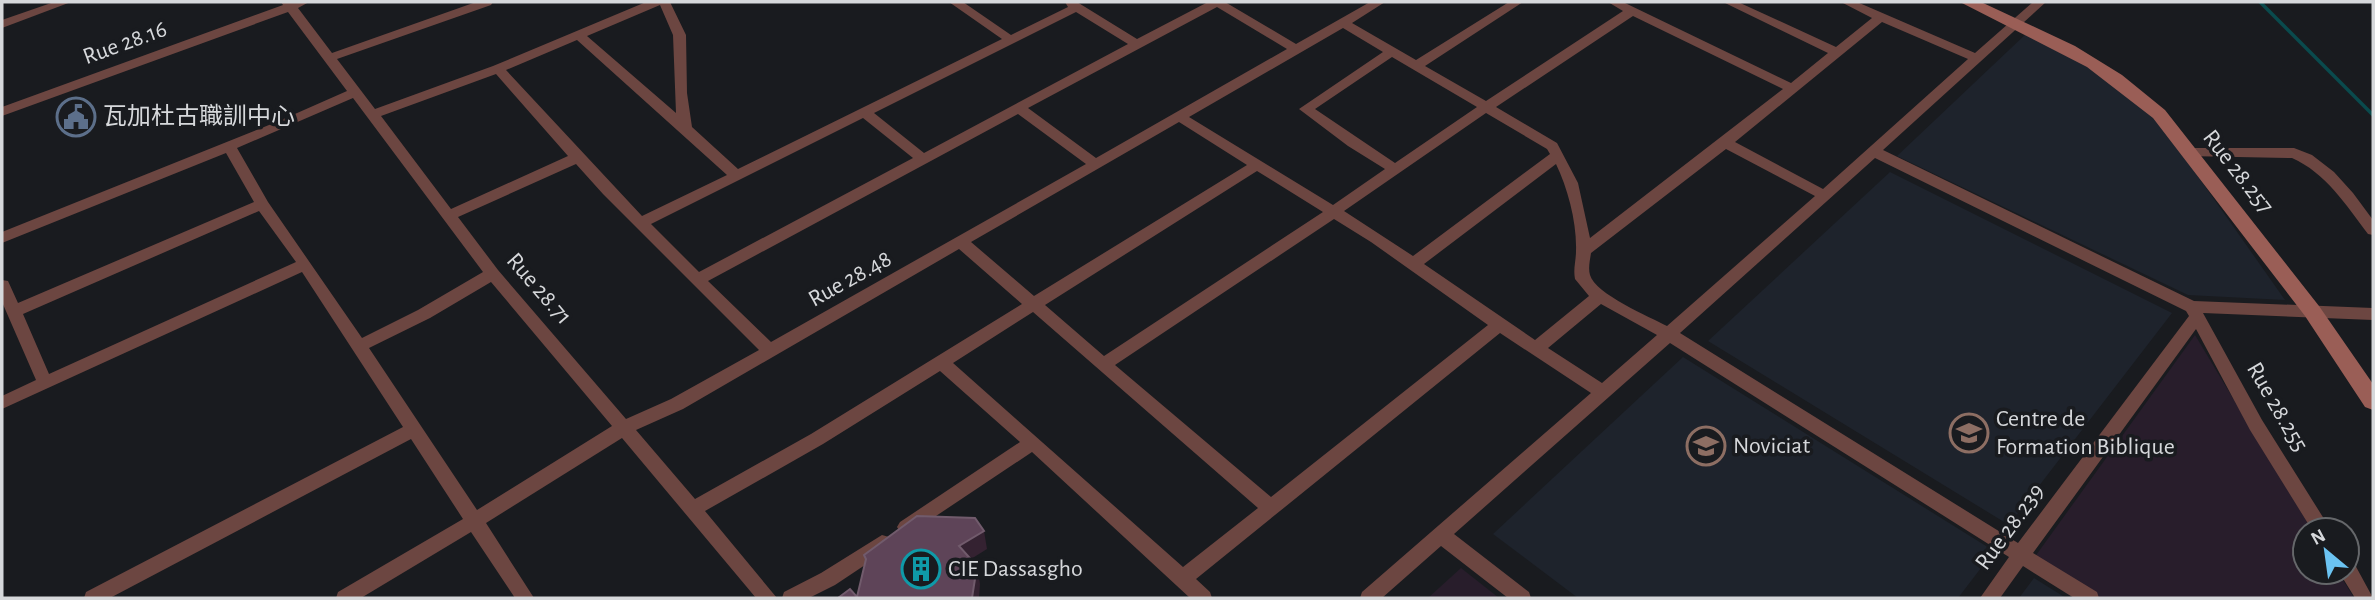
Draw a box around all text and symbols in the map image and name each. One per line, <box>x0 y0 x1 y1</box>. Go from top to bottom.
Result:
street label: Rue 28.16 <box>80 17 170 69</box>
public building icon: 瓦加杜古職訓中心 <box>55 96 97 138</box>
place label: 瓦加杜古職訓中心 <box>103 103 295 129</box>
street label: Rue 28.257 <box>2198 126 2278 218</box>
street label: Rue 28.48 <box>804 246 896 312</box>
street label: Rue 28.71 <box>502 249 576 329</box>
street label: Rue 28.255 <box>2242 358 2312 456</box>
place label: Centre de Formation Biblique <box>1996 407 2175 459</box>
school or university icon: Centre de Formation Biblique <box>1948 412 1990 454</box>
school or university icon: Noviciat <box>1685 425 1727 467</box>
place label: Noviciat <box>1733 434 1810 458</box>
street label: Rue 28.239 <box>1971 480 2049 574</box>
north arrow <box>2291 516 2361 586</box>
text: N <box>2308 526 2329 549</box>
building icon: CIE Dassasgho <box>900 548 942 590</box>
place label: CIE Dassasgho <box>948 557 1083 581</box>

